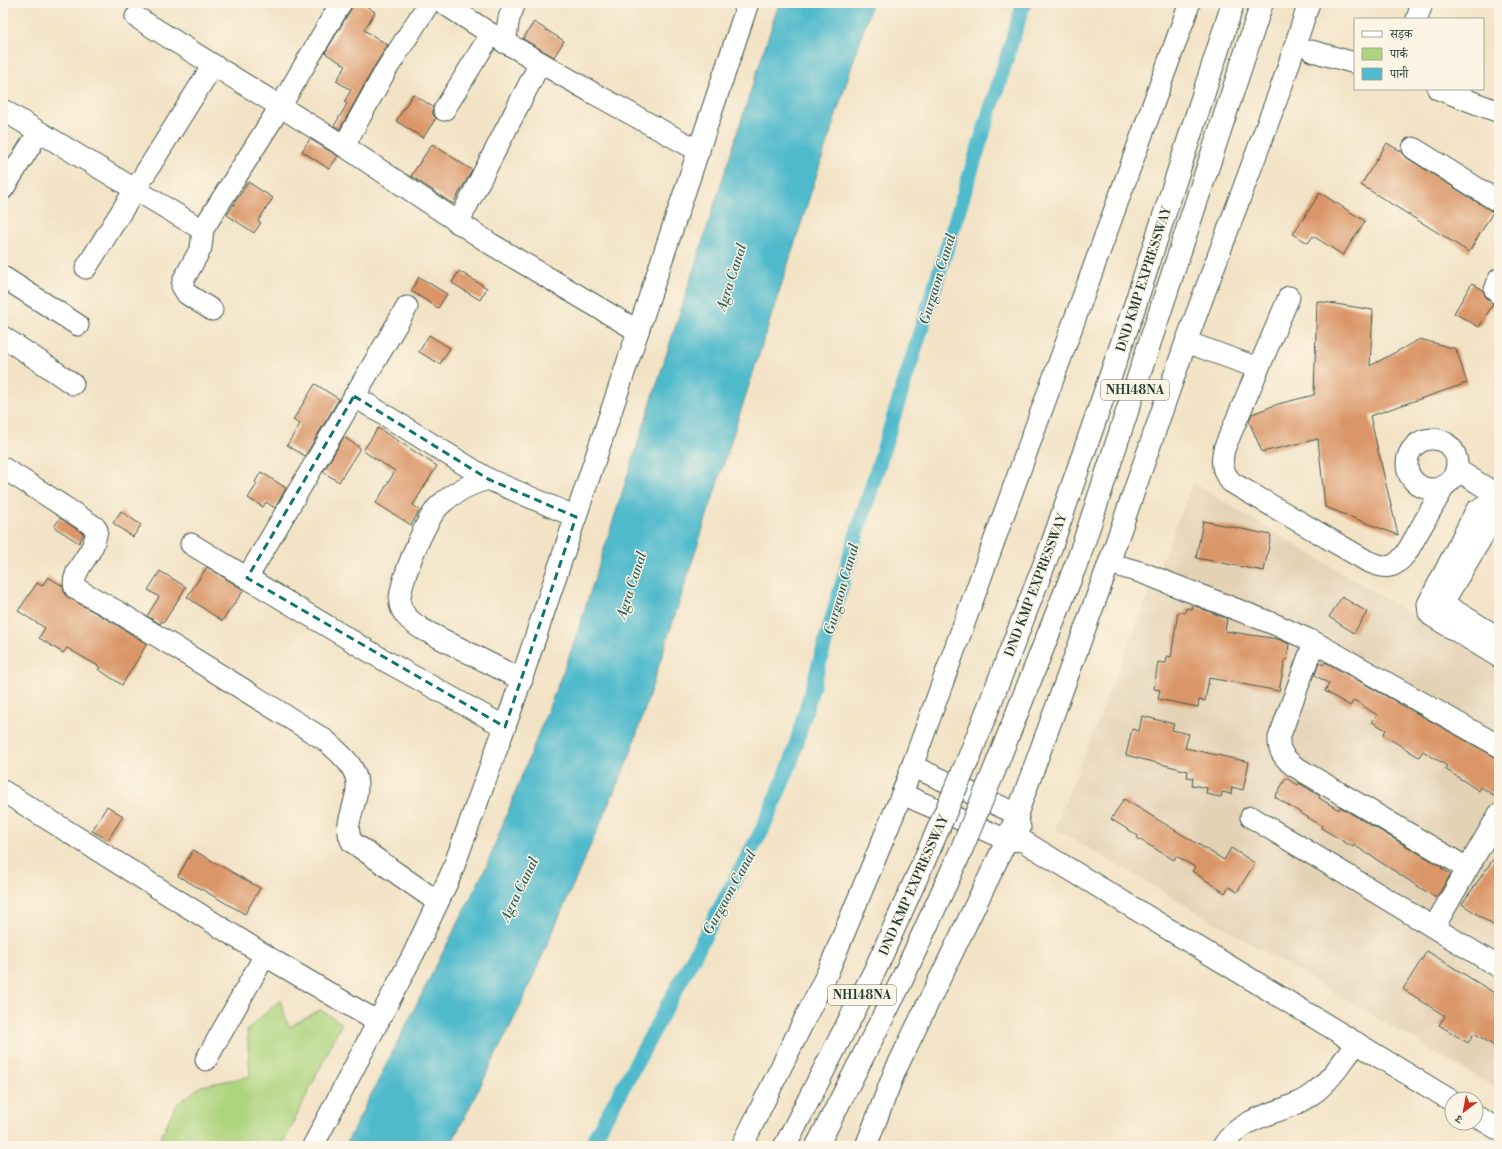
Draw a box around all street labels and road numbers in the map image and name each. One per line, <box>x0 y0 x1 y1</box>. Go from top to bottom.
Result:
street label: DND KMP EXPRESSWAY <box>1113 203 1175 354</box>
road number: NH148NA <box>1101 380 1169 400</box>
street label: DND KMP EXPRESSWAY <box>1001 510 1071 659</box>
street label: DND KMP EXPRESSWAY <box>876 811 953 958</box>
road number: NH148NA <box>828 985 896 1005</box>

